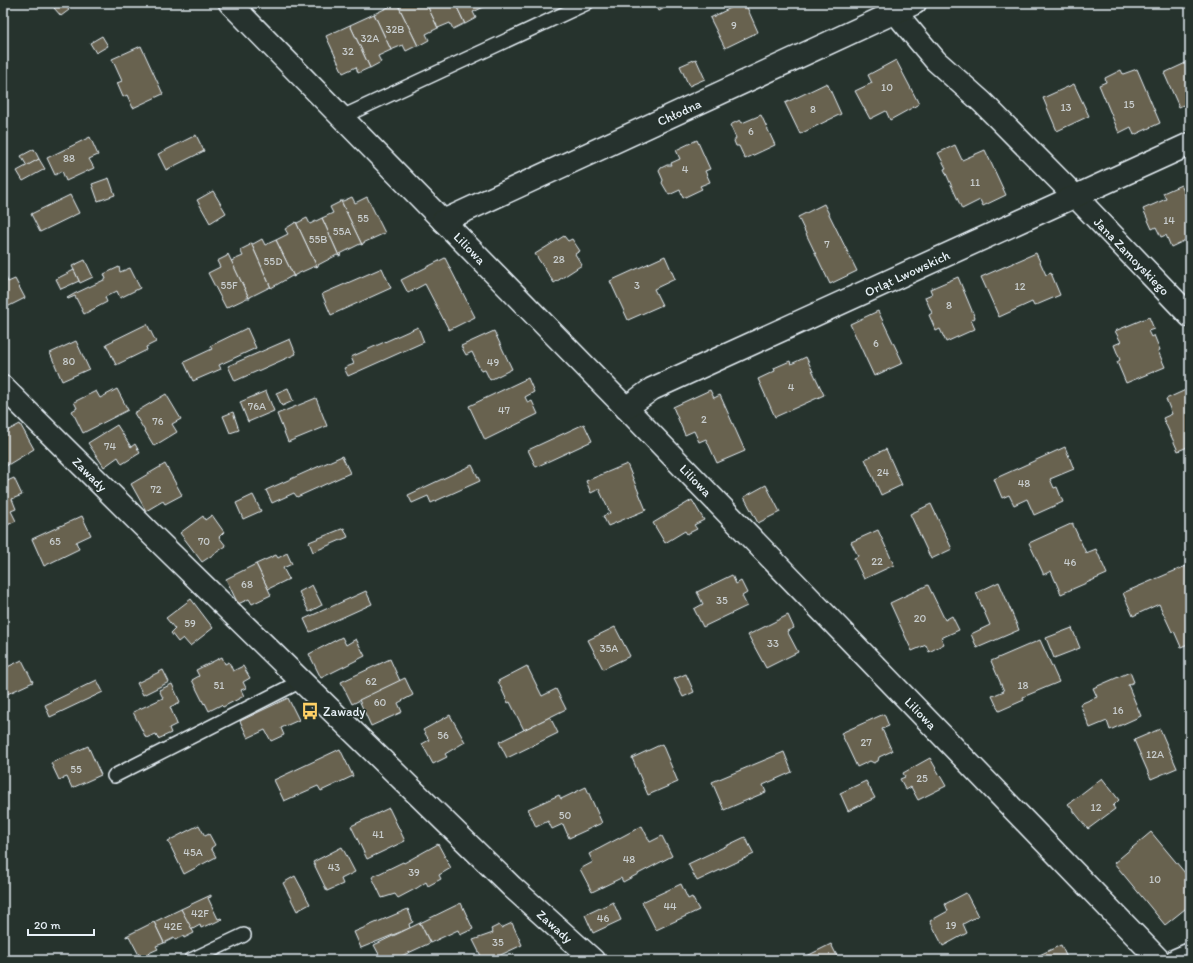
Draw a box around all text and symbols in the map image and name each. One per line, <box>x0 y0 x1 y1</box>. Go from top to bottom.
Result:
house number: 9 <box>731 19 737 32</box>
house number: 32B <box>386 23 404 36</box>
house number: 32A <box>361 32 379 45</box>
house number: 32 <box>342 45 354 58</box>
house number: 10 <box>881 81 893 94</box>
street label: Chłodna <box>655 96 704 129</box>
house number: 15 <box>1124 98 1135 111</box>
house number: 13 <box>1060 101 1072 114</box>
house number: 8 <box>810 103 816 116</box>
house number: 6 <box>748 125 754 138</box>
house number: 88 <box>63 152 75 165</box>
house number: 4 <box>682 163 689 176</box>
house number: 11 <box>970 176 980 189</box>
house number: 55 <box>357 212 369 225</box>
street label: Jana Zamoyskiego <box>1091 214 1173 299</box>
house number: 14 <box>1163 214 1175 227</box>
house number: 55A <box>333 225 351 238</box>
street label: Liliowa <box>451 229 489 268</box>
house number: 55B <box>309 233 327 246</box>
house number: 7 <box>824 238 830 251</box>
street label: Orląt Lwowskich <box>862 247 952 300</box>
house number: 28 <box>553 253 565 266</box>
house number: 55D <box>264 255 282 268</box>
house number: 55F <box>220 279 238 292</box>
house number: 3 <box>634 279 640 292</box>
house number: 12 <box>1015 280 1026 293</box>
house number: 8 <box>946 299 952 312</box>
house number: 6 <box>873 337 879 350</box>
house number: 80 <box>63 355 76 368</box>
house number: 49 <box>487 356 499 369</box>
house number: 4 <box>788 381 795 394</box>
house number: 76A <box>248 400 266 413</box>
house number: 47 <box>498 404 511 417</box>
house number: 2 <box>701 413 707 426</box>
house number: 76 <box>152 415 164 428</box>
house number: 74 <box>104 440 116 453</box>
street label: Zawady <box>69 454 110 495</box>
street label: Liliowa <box>677 461 715 500</box>
house number: 24 <box>877 466 890 479</box>
house number: 48 <box>1018 477 1030 490</box>
house number: 72 <box>150 483 162 496</box>
house number: 65 <box>49 535 61 548</box>
house number: 70 <box>198 535 210 548</box>
house number: 22 <box>871 555 883 568</box>
house number: 46 <box>1064 556 1076 569</box>
house number: 68 <box>241 578 253 591</box>
house number: 35 <box>716 594 728 607</box>
house number: 20 <box>914 612 927 625</box>
house number: 59 <box>184 617 196 630</box>
house number: 33 <box>767 637 779 650</box>
house number: 35A <box>600 642 618 655</box>
house number: 62 <box>365 675 377 688</box>
house number: 51 <box>214 679 224 692</box>
house number: 18 <box>1017 679 1029 692</box>
street label: Liliowa <box>902 694 940 733</box>
house number: 60 <box>374 696 387 709</box>
bus stop icon: Zawady <box>300 701 320 721</box>
place label: Zawady <box>323 704 366 719</box>
house number: 16 <box>1113 704 1124 717</box>
house number: 56 <box>437 729 449 742</box>
house number: 27 <box>860 736 872 749</box>
house number: 12A <box>1146 748 1164 761</box>
house number: 55 <box>70 763 82 776</box>
house number: 25 <box>916 772 928 785</box>
house number: 12 <box>1091 801 1102 814</box>
house number: 50 <box>559 809 571 822</box>
house number: 41 <box>372 828 384 841</box>
house number: 45A <box>183 846 203 859</box>
house number: 48 <box>623 853 635 866</box>
house number: 43 <box>328 861 340 874</box>
house number: 39 <box>408 866 420 879</box>
house number: 10 <box>1149 873 1161 886</box>
house number: 44 <box>663 900 677 913</box>
house number: 42F <box>191 907 209 920</box>
street label: Zawady <box>534 907 575 946</box>
scale bar <box>28 911 94 937</box>
house number: 46 <box>597 912 609 925</box>
text: 20 m <box>34 918 61 932</box>
house number: 19 <box>946 919 957 932</box>
house number: 42E <box>164 920 182 933</box>
house number: 35 <box>492 936 504 949</box>

